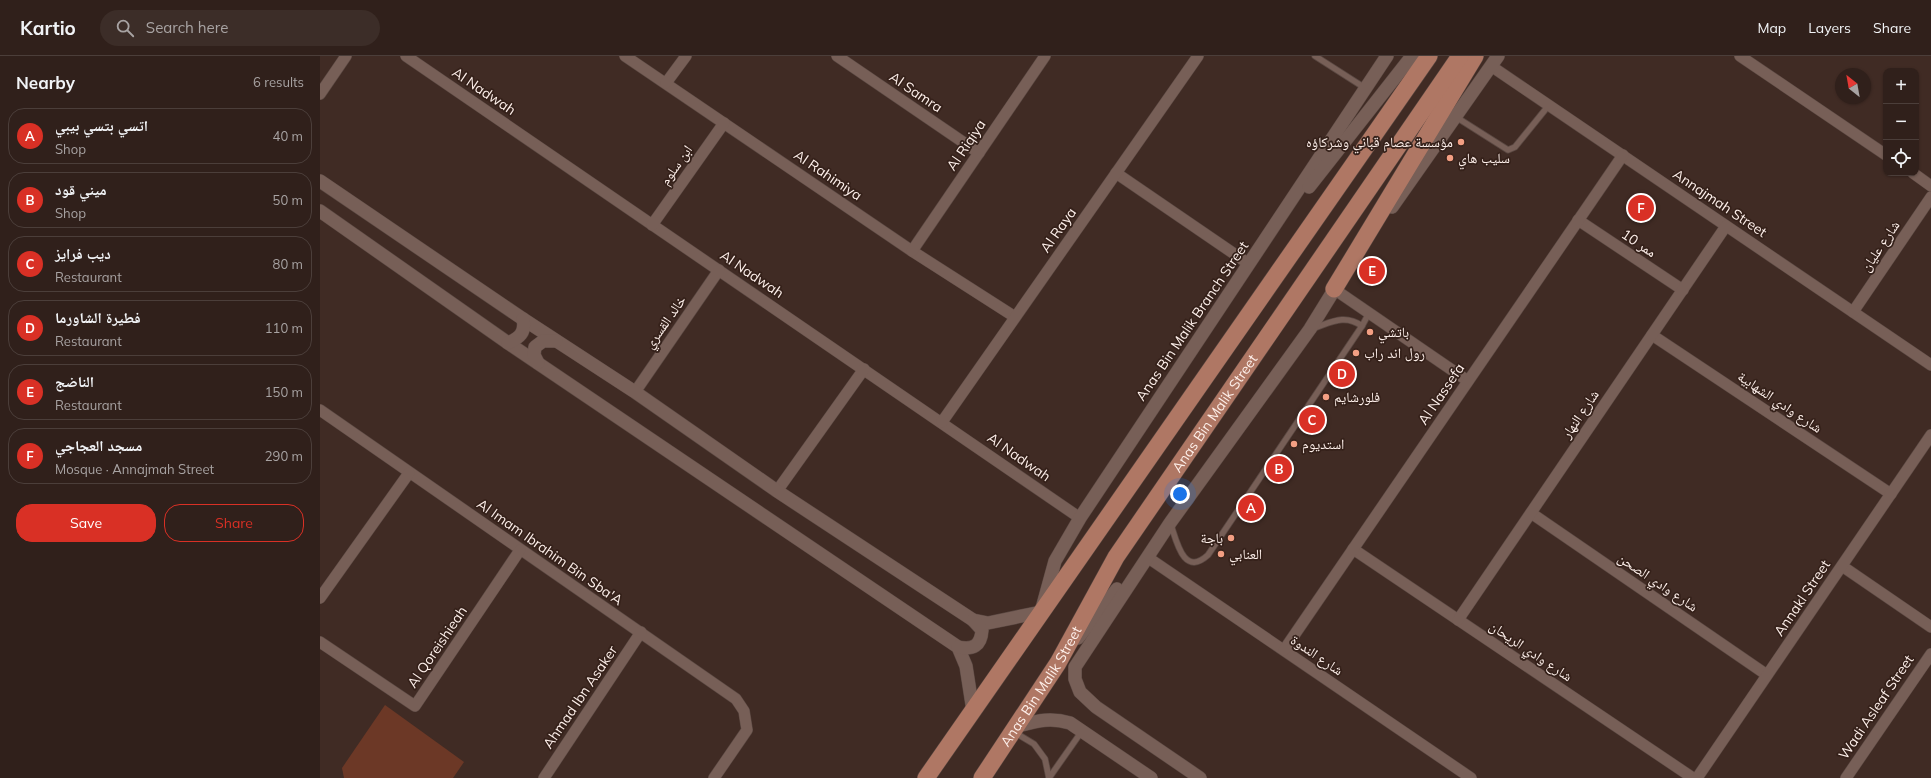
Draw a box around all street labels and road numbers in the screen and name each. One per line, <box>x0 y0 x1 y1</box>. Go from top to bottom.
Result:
street label: Al Nadwah <box>449 63 519 119</box>
street label: Al Samra <box>886 68 946 116</box>
street label: Al Riqiya <box>942 116 990 174</box>
street label: ابن سلوم <box>656 141 697 189</box>
street label: Al Rahimiya <box>791 146 865 204</box>
street label: Annajmah Street <box>1669 165 1771 241</box>
street label: Al Raya <box>1036 204 1080 256</box>
street label: شارع عليان <box>1856 217 1904 275</box>
street label: ممر 10 <box>1618 225 1660 261</box>
street label: Anas Bin Malik Branch Street <box>1132 238 1252 404</box>
street label: Al Nadwah <box>717 246 787 302</box>
street label: خالد القسري <box>640 292 692 354</box>
street label: Anas Bin Malik Street <box>1168 351 1261 476</box>
street label: Al Nassefa <box>1414 360 1468 428</box>
street label: شارع وادي الشهابية <box>1733 367 1826 439</box>
street label: شارع النهار <box>1557 386 1604 443</box>
street label: Al Nadwah <box>984 429 1054 485</box>
street label: Al Imam Ibrahim Bin Sba'A <box>474 495 627 610</box>
street label: شارع وادي الصحن <box>1613 549 1702 618</box>
street label: Annakl Street <box>1770 556 1834 640</box>
street label: Al Qoreishieah <box>403 603 471 691</box>
street label: شارع وادي الريحان <box>1485 617 1576 687</box>
street label: Anas Bin Malik Street <box>996 623 1085 750</box>
street label: شارع الندوة <box>1287 631 1347 680</box>
street label: Ahmad Ibn Asaker <box>539 641 622 752</box>
street label: Wadi Asleaf Street <box>1834 651 1918 763</box>

